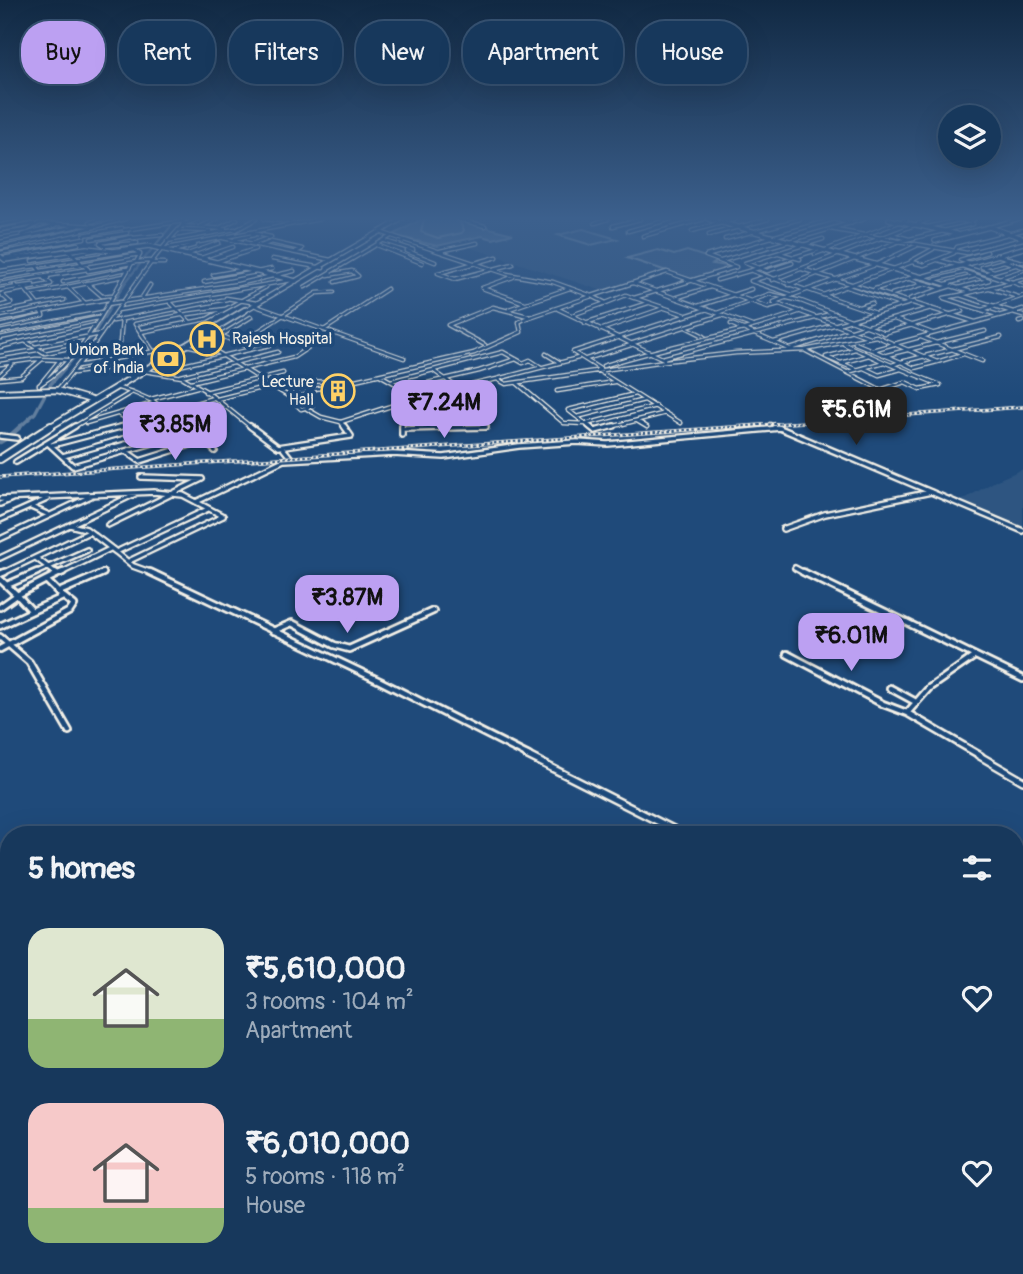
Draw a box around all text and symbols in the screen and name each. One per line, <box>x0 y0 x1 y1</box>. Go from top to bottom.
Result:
chip: Buy <box>21 21 105 84</box>
chip: Rent <box>119 21 215 84</box>
chip: Filters <box>229 21 342 84</box>
chip: New <box>356 21 449 84</box>
chip: Apartment <box>463 21 623 84</box>
chip: House <box>637 21 747 84</box>
map controls <box>938 105 1001 168</box>
button: layers <box>938 105 1001 168</box>
hospital icon: Rajesh Hospital <box>188 320 226 358</box>
place label: Rajesh Hospital <box>232 329 332 349</box>
place label: Union Bank of India <box>69 340 144 378</box>
bank icon: Union Bank of India <box>149 340 187 378</box>
place label: Lecture Hall <box>261 372 314 410</box>
building icon: Lecture Hall <box>319 372 357 410</box>
pin: ₹7.24M <box>387 380 501 440</box>
text: ₹7.24M <box>407 388 481 417</box>
pin: ₹5.61M <box>799 388 913 447</box>
text: ₹5.61M <box>821 395 891 424</box>
pin: ₹3.85M <box>118 402 232 462</box>
text: ₹3.85M <box>139 410 211 439</box>
pin: ₹3.87M <box>290 576 404 635</box>
text: ₹3.87M <box>311 583 383 612</box>
pin: ₹6.01M <box>794 614 908 673</box>
text: ₹6.01M <box>814 621 888 650</box>
icon: filters <box>958 849 996 887</box>
text: 5 homes <box>28 850 135 887</box>
text: ₹5,610,000 <box>245 950 406 987</box>
icon: home <box>84 956 168 1040</box>
icon: heart <box>958 979 996 1017</box>
text: 3 rooms · 104 m² <box>245 987 414 1016</box>
text: Apartment <box>245 1016 352 1045</box>
text: ₹6,010,000 <box>245 1125 410 1162</box>
icon: home <box>84 1131 168 1215</box>
icon: heart <box>958 1154 996 1192</box>
text: 5 rooms · 118 m² <box>245 1162 405 1191</box>
text: House <box>245 1191 305 1220</box>

